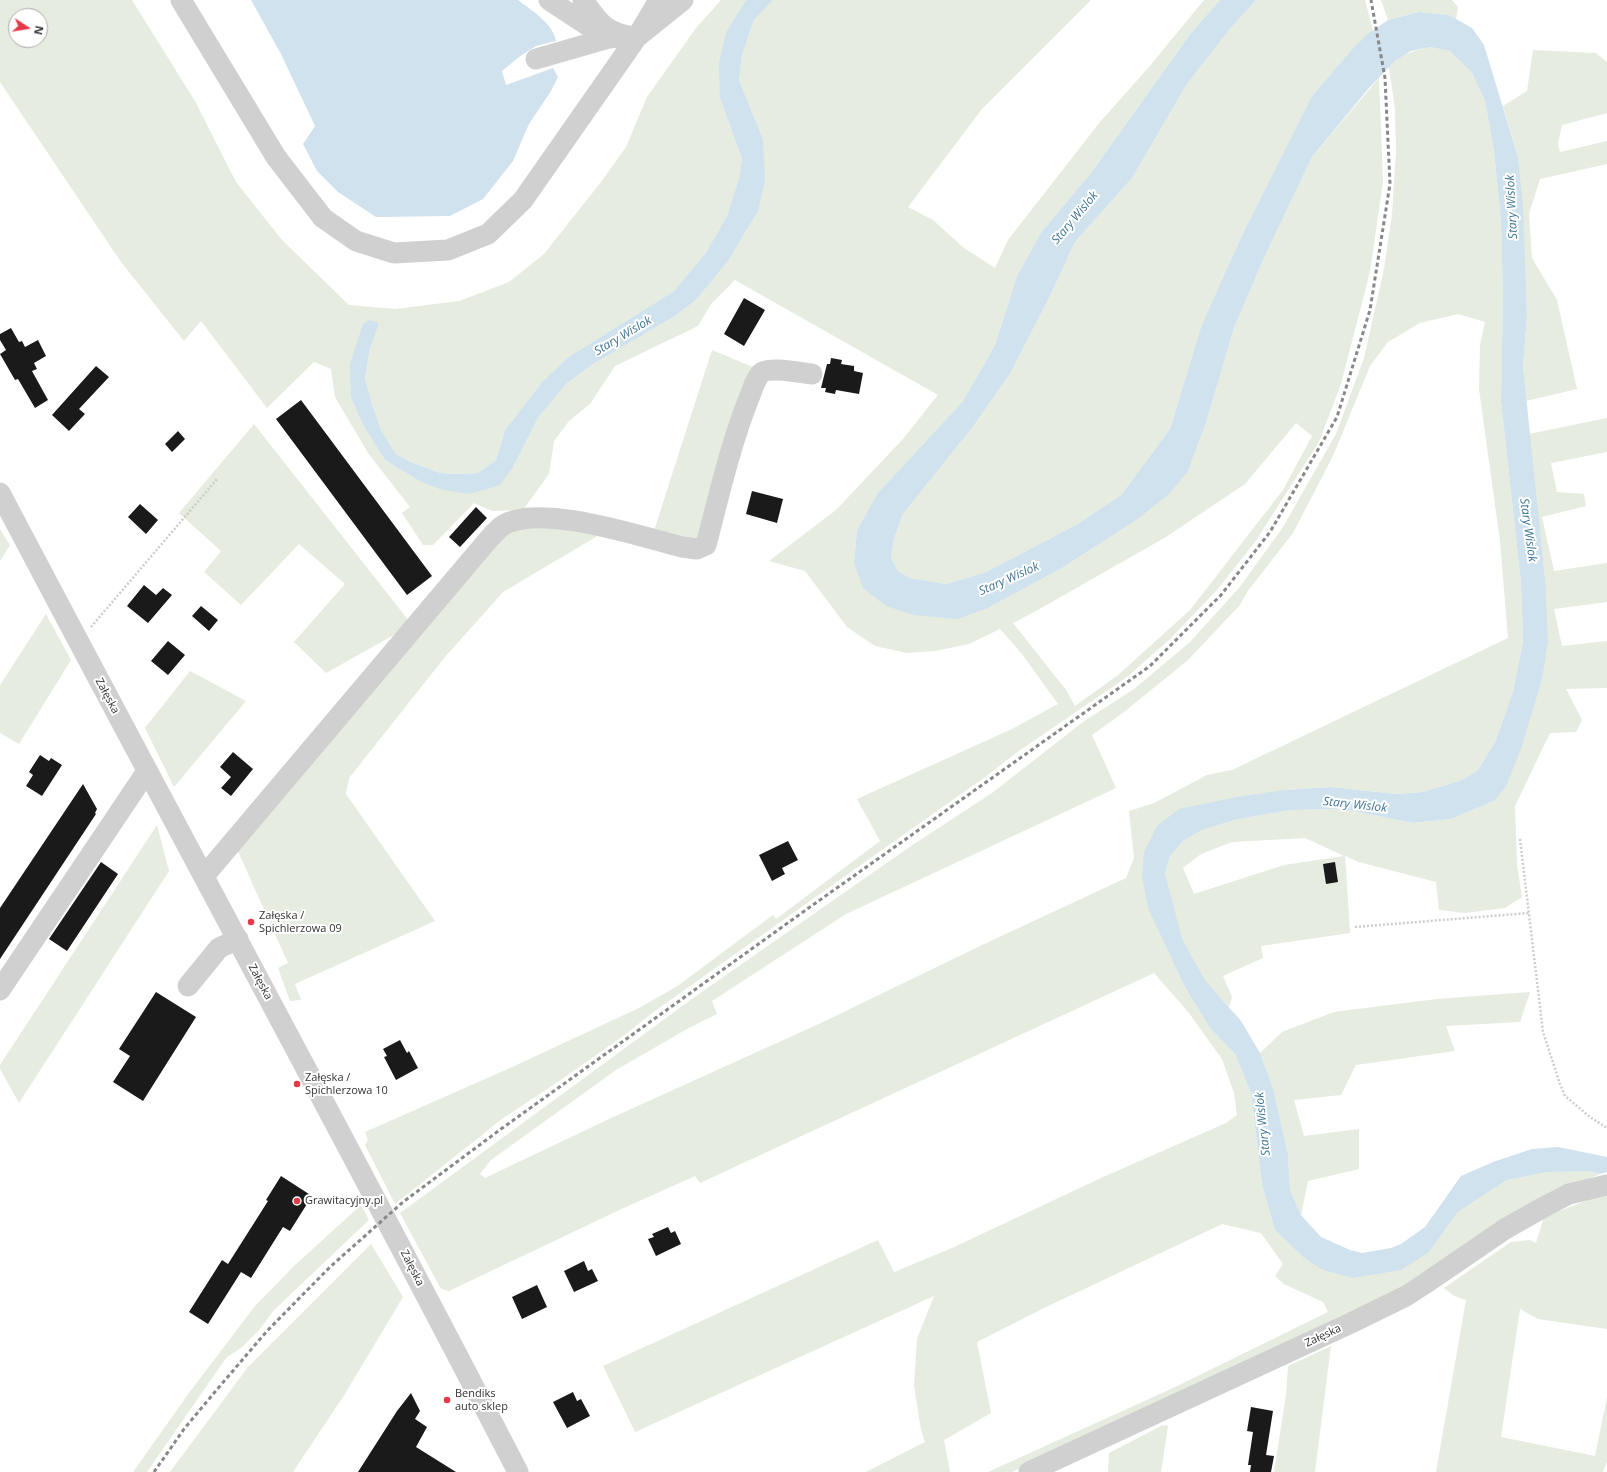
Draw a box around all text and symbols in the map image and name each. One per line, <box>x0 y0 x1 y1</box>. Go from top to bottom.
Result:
north arrow <box>8 8 48 48</box>
text: N <box>31 24 48 36</box>
water label: Stary Wislok <box>1503 175 1521 239</box>
water label: Stary Wislok <box>1049 189 1101 247</box>
water label: Stary Wislok <box>592 313 654 359</box>
water label: Stary Wislok <box>1516 497 1540 563</box>
water label: Stary Wislok <box>977 559 1041 599</box>
street label: Załęska <box>92 676 122 716</box>
water label: Stary Wislok <box>1322 794 1388 816</box>
place label: Załęska / Spichlerzowa 09 <box>259 909 342 935</box>
marker: Załęska / Spichlerzowa 09 <box>246 917 256 927</box>
street label: Załęska <box>245 962 275 1002</box>
place label: Załęska / Spichlerzowa 10 <box>305 1071 388 1097</box>
marker: Załęska / Spichlerzowa 10 <box>292 1079 302 1089</box>
water label: Stary Wislok <box>1252 1091 1274 1157</box>
place label: Grawitacyjny.pl <box>305 1194 383 1208</box>
marker: Grawitacyjny.pl <box>292 1196 302 1206</box>
street label: Załęska <box>397 1248 427 1288</box>
street label: Załęska <box>1303 1322 1343 1350</box>
place label: Bendiks auto sklep <box>455 1387 508 1413</box>
marker: Bendiks auto sklep <box>442 1395 452 1405</box>

